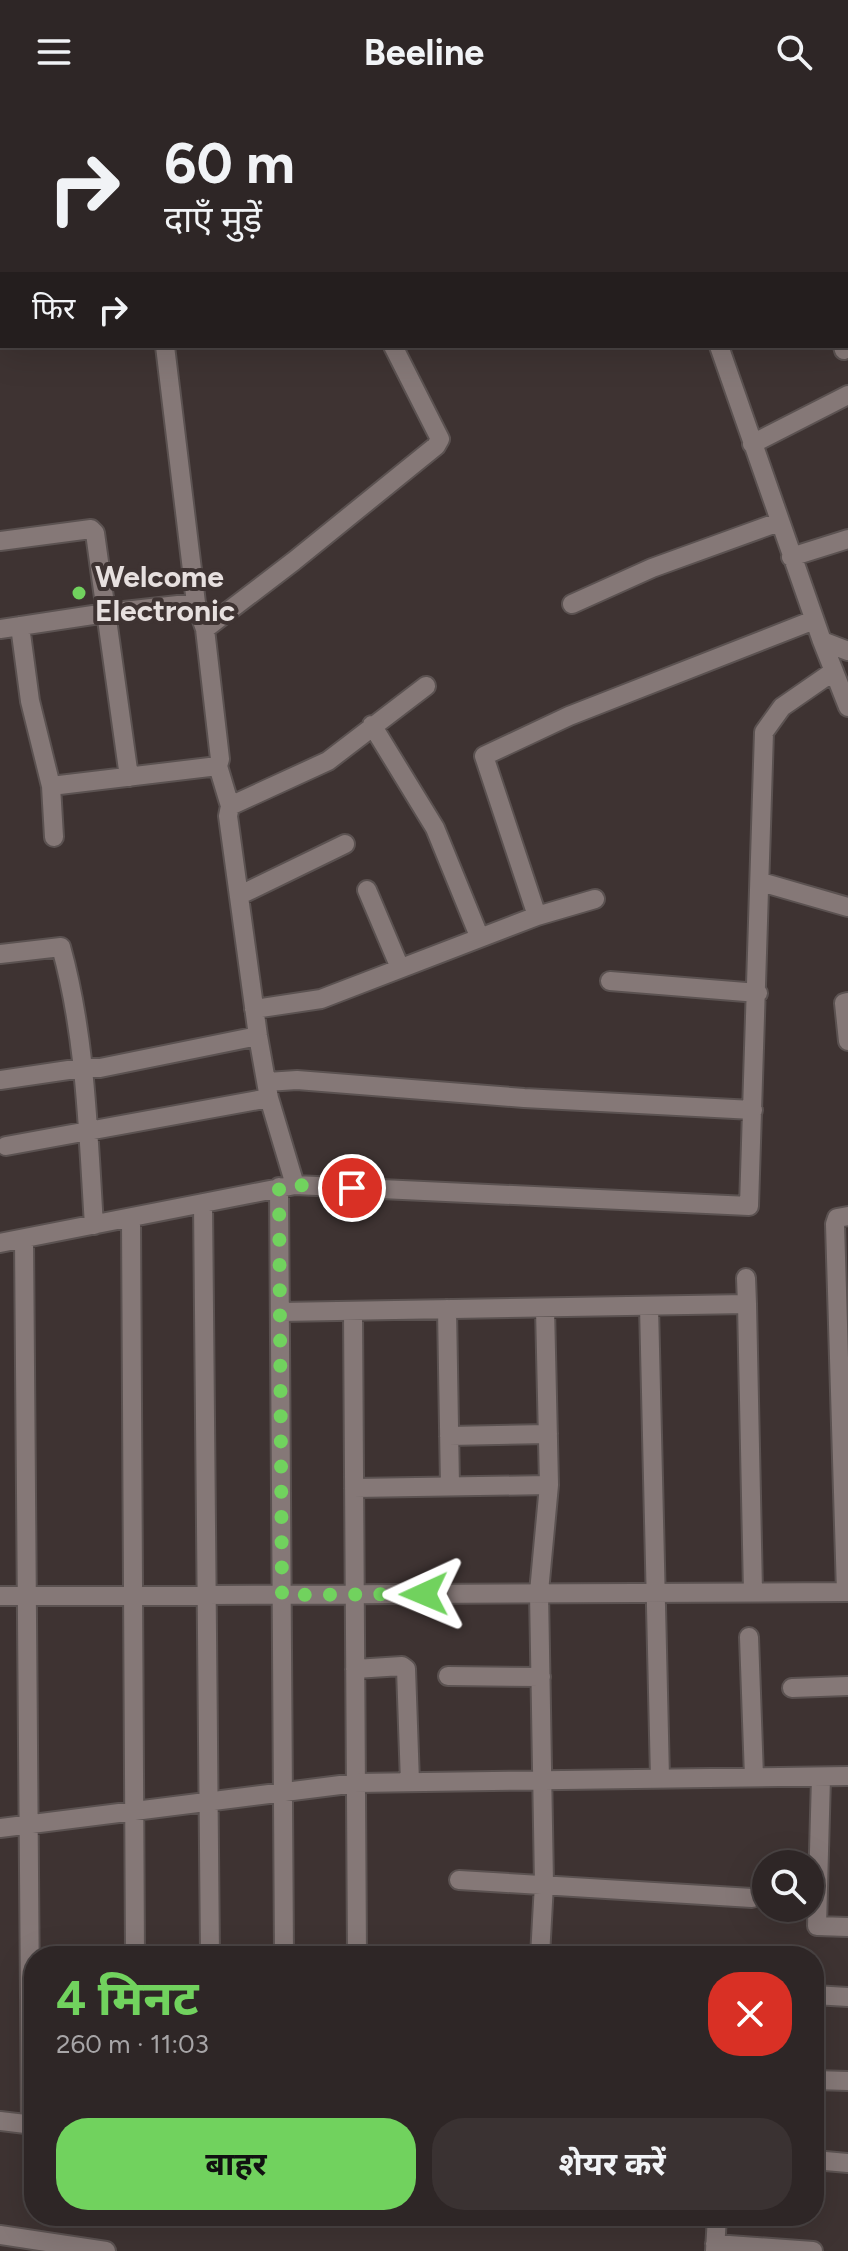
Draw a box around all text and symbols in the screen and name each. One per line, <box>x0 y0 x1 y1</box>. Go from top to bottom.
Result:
icon: menu <box>32 30 76 74</box>
icon: search <box>772 30 816 74</box>
text: Beeline <box>364 31 484 74</box>
text: 60 m <box>164 130 295 197</box>
icon: right <box>32 136 136 240</box>
text: दाएँ मुड़ें <box>164 198 262 241</box>
icon: right <box>91 288 135 332</box>
text: फिर <box>32 290 75 327</box>
place label: Welcome Electronic <box>95 558 235 629</box>
marker: Welcome Electronic <box>70 584 88 602</box>
pin <box>318 1154 386 1222</box>
icon: arrive <box>330 1166 374 1210</box>
position arrow <box>382 1552 466 1636</box>
map controls <box>752 1850 824 1922</box>
button: search <box>752 1850 824 1922</box>
text: 4 मिनट <box>56 1969 199 2027</box>
button: close <box>708 1972 792 2056</box>
text: 260 m · 11:03 <box>56 2028 209 2060</box>
button: बाहर <box>56 2118 416 2210</box>
button: शेयर करें <box>432 2118 792 2210</box>

